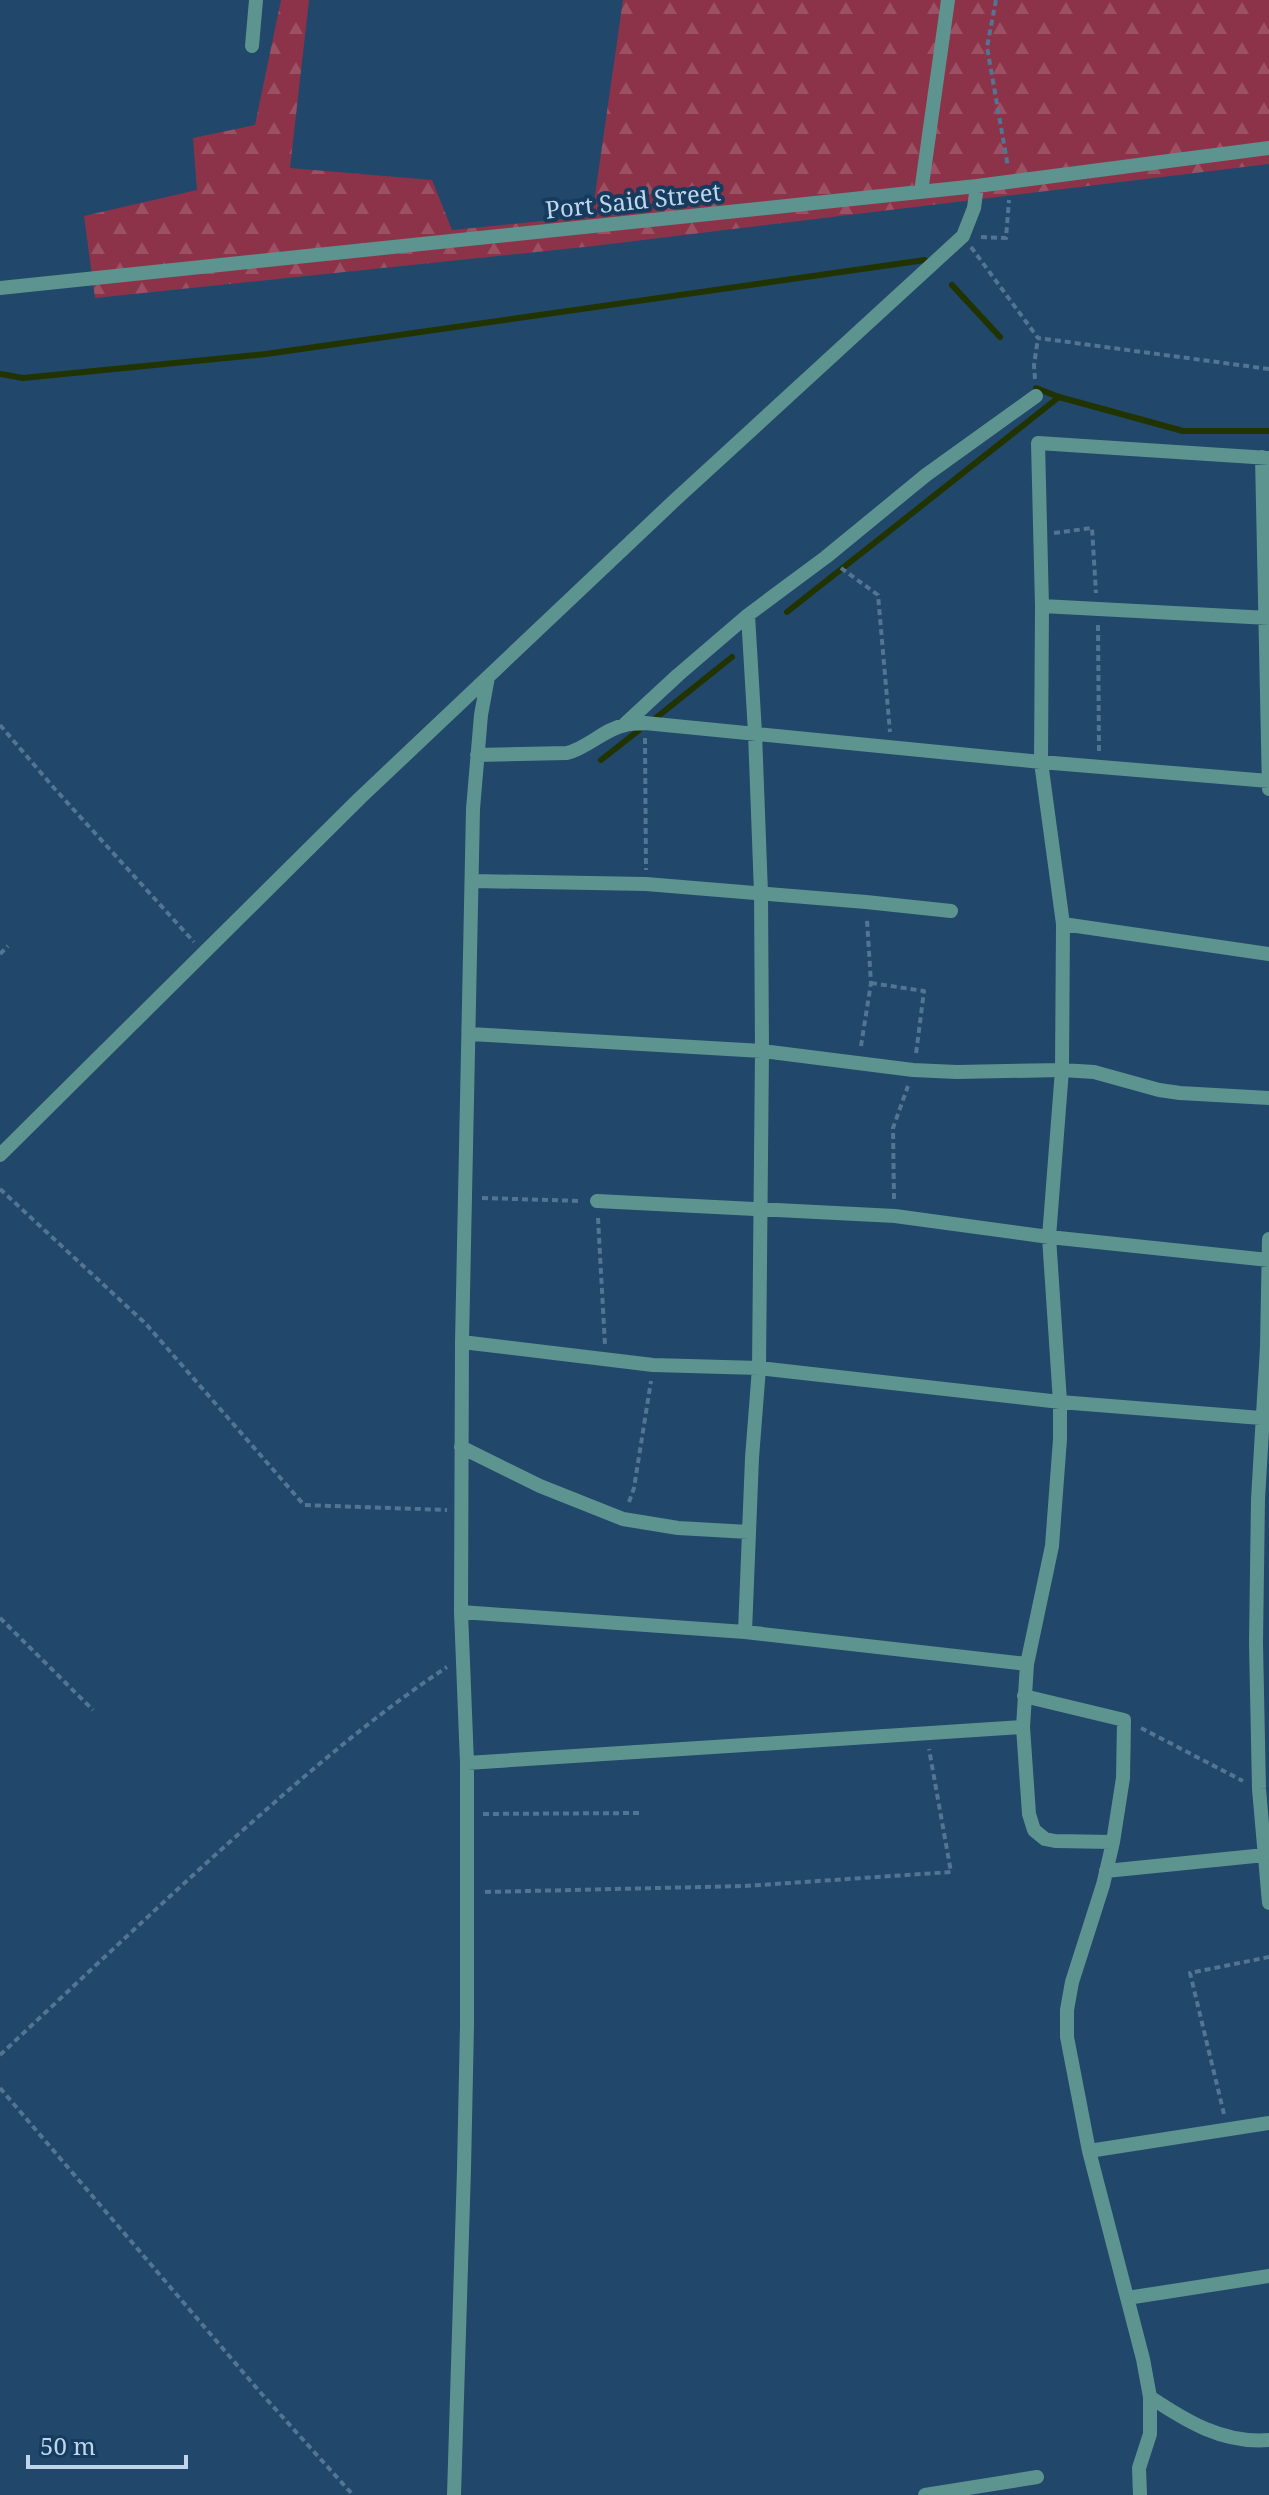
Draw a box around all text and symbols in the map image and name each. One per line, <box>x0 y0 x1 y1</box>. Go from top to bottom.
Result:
street label: Port Said Street <box>544 174 722 226</box>
scale bar <box>28 2419 186 2469</box>
text: 50 m <box>40 2429 96 2462</box>

